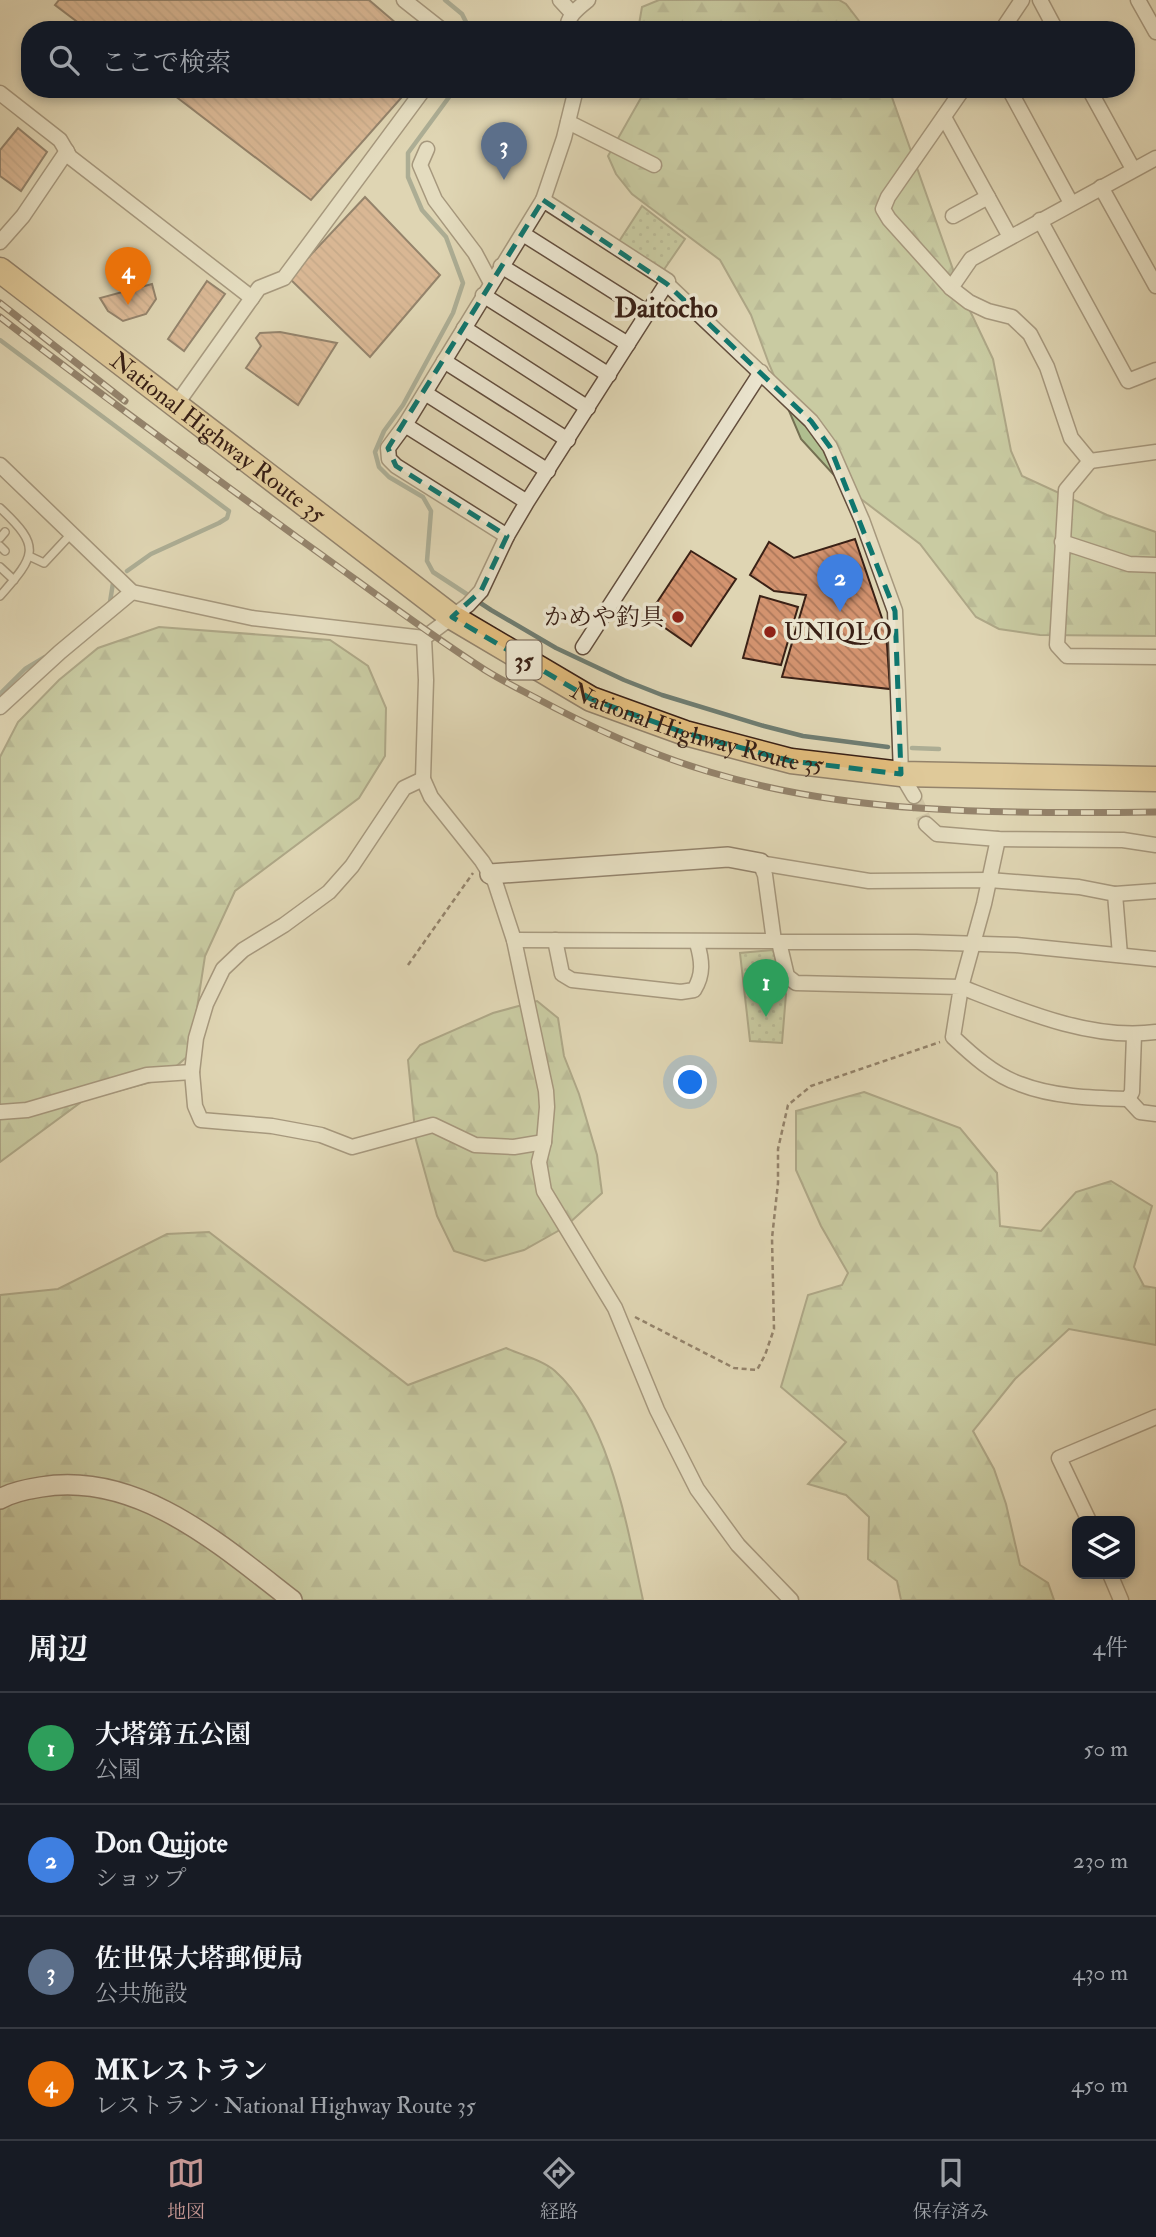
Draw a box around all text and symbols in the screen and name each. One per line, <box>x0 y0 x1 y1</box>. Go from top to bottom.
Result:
search box <box>21 21 1135 98</box>
icon: search <box>45 41 83 79</box>
text: ここで検索 <box>101 47 231 79</box>
pin: 3 <box>481 122 527 180</box>
pin: 4 <box>105 247 151 305</box>
district label: Daitocho <box>614 291 718 326</box>
street label: National Highway Route 35 <box>104 345 332 531</box>
pin: 2 <box>817 554 863 612</box>
place label: かめや釣具 <box>544 602 664 633</box>
marker: かめや釣具 <box>670 609 686 625</box>
place label: UNIQLO <box>784 617 892 648</box>
marker: UNIQLO <box>762 624 778 640</box>
road number: 35 <box>506 640 542 680</box>
street label: National Highway Route 35 <box>565 675 826 781</box>
pin: 1 <box>743 959 789 1017</box>
your location <box>673 1065 707 1099</box>
map controls <box>1072 1516 1135 1579</box>
button: layers <box>1072 1516 1135 1579</box>
text: 周辺 <box>28 1631 88 1668</box>
text: 4件 <box>1093 1633 1128 1662</box>
text: 大塔第五公園 <box>95 1719 251 1751</box>
text: 1 <box>47 1734 55 1763</box>
text: 50 m <box>1084 1734 1128 1763</box>
text: 公園 <box>95 1755 141 1784</box>
text: Don Quijote <box>95 1828 228 1860</box>
text: 2 <box>45 1846 57 1875</box>
text: 230 m <box>1073 1846 1128 1875</box>
text: ショップ <box>95 1864 187 1893</box>
text: 佐世保大塔郵便局 <box>95 1943 303 1975</box>
text: 3 <box>47 1958 55 1987</box>
text: 430 m <box>1072 1958 1128 1987</box>
text: 公共施設 <box>95 1979 187 2008</box>
text: MKレストラン <box>95 2055 268 2087</box>
text: 4 <box>45 2070 57 2099</box>
text: 450 m <box>1071 2070 1128 2099</box>
text: レストラン · National Highway Route 35 <box>95 2091 476 2120</box>
tab: 地図 <box>167 2154 205 2224</box>
tab: 経路 <box>540 2154 578 2224</box>
tab: 保存済み <box>913 2154 989 2224</box>

